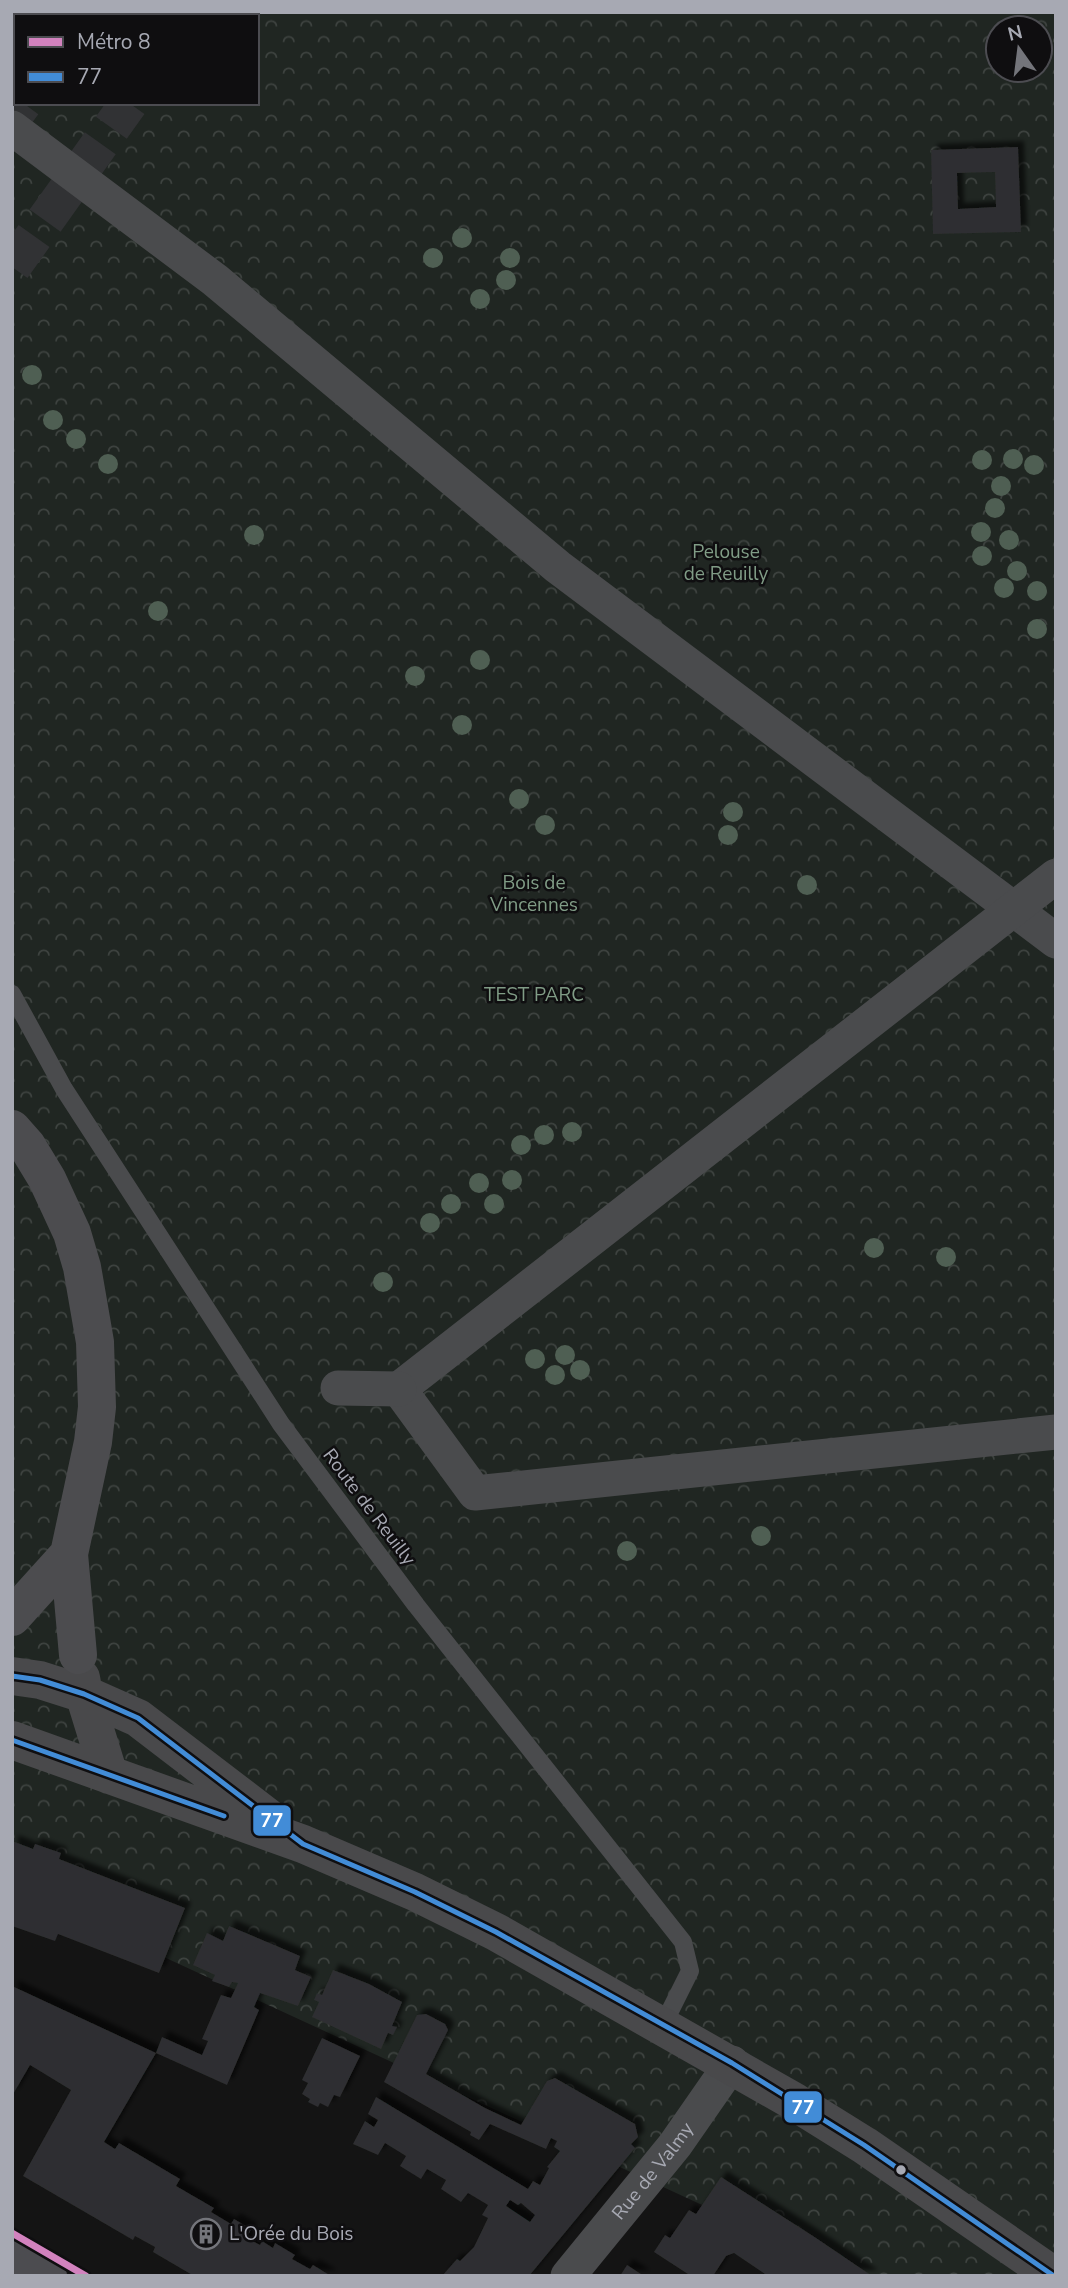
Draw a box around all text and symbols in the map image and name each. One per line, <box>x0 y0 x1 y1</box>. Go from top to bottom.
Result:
legend <box>14 14 259 105</box>
north arrow <box>984 14 1054 84</box>
text: N <box>1005 19 1025 48</box>
text: Métro 8 <box>77 28 151 56</box>
text: 77 <box>77 63 102 91</box>
park label: Pelouse de Reuilly <box>684 539 768 587</box>
park label: Bois de Vincennes <box>489 870 578 918</box>
park label: TEST PARC <box>484 982 584 1008</box>
street label: Route de Reuilly <box>317 1443 422 1571</box>
line badge: 77 <box>252 1804 292 1837</box>
text: 77 <box>261 1808 283 1834</box>
line badge: 77 <box>783 2090 823 2124</box>
text: 77 <box>792 2095 814 2121</box>
street label: Rue de Valmy <box>606 2117 700 2225</box>
unlabelled marker <box>894 2163 908 2177</box>
building icon: L'Orée du Bois <box>189 2217 223 2251</box>
place label: L'Orée du Bois <box>229 2221 353 2247</box>

